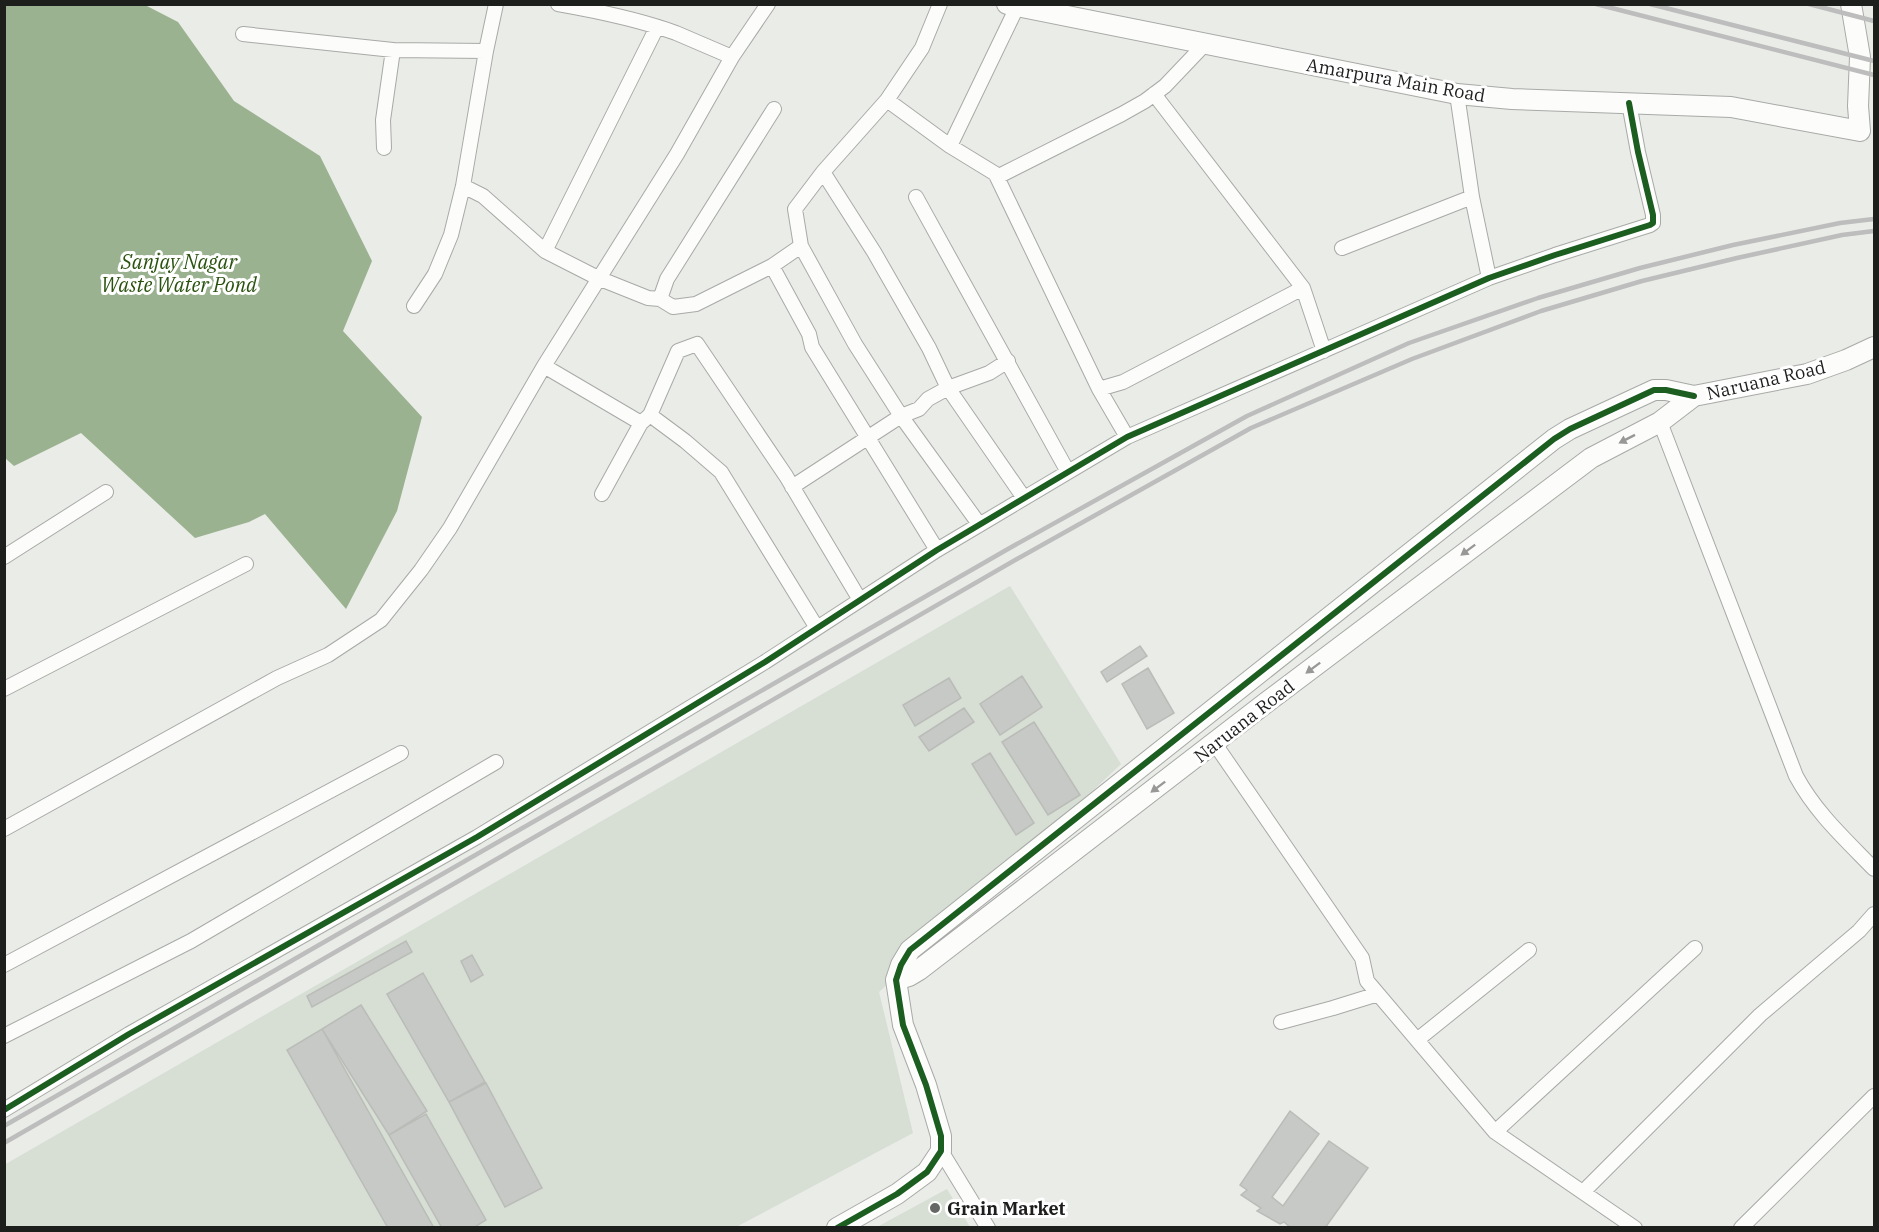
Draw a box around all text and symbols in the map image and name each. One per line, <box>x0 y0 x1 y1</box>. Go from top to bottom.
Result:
street label: Amarpura Main Road <box>1305 53 1487 107</box>
water label: Sanjay Nagar Waste Water Pond <box>101 248 258 298</box>
street label: Naruana Road <box>1704 355 1828 405</box>
one-way arrow <box>1619 434 1636 443</box>
one-way arrow <box>1460 544 1476 557</box>
one-way arrow <box>1305 662 1321 674</box>
street label: Naruana Road <box>1189 675 1299 767</box>
one-way arrow <box>1151 781 1166 793</box>
place label: Grain Market <box>947 1197 1066 1220</box>
marker: Grain Market <box>928 1201 942 1215</box>

